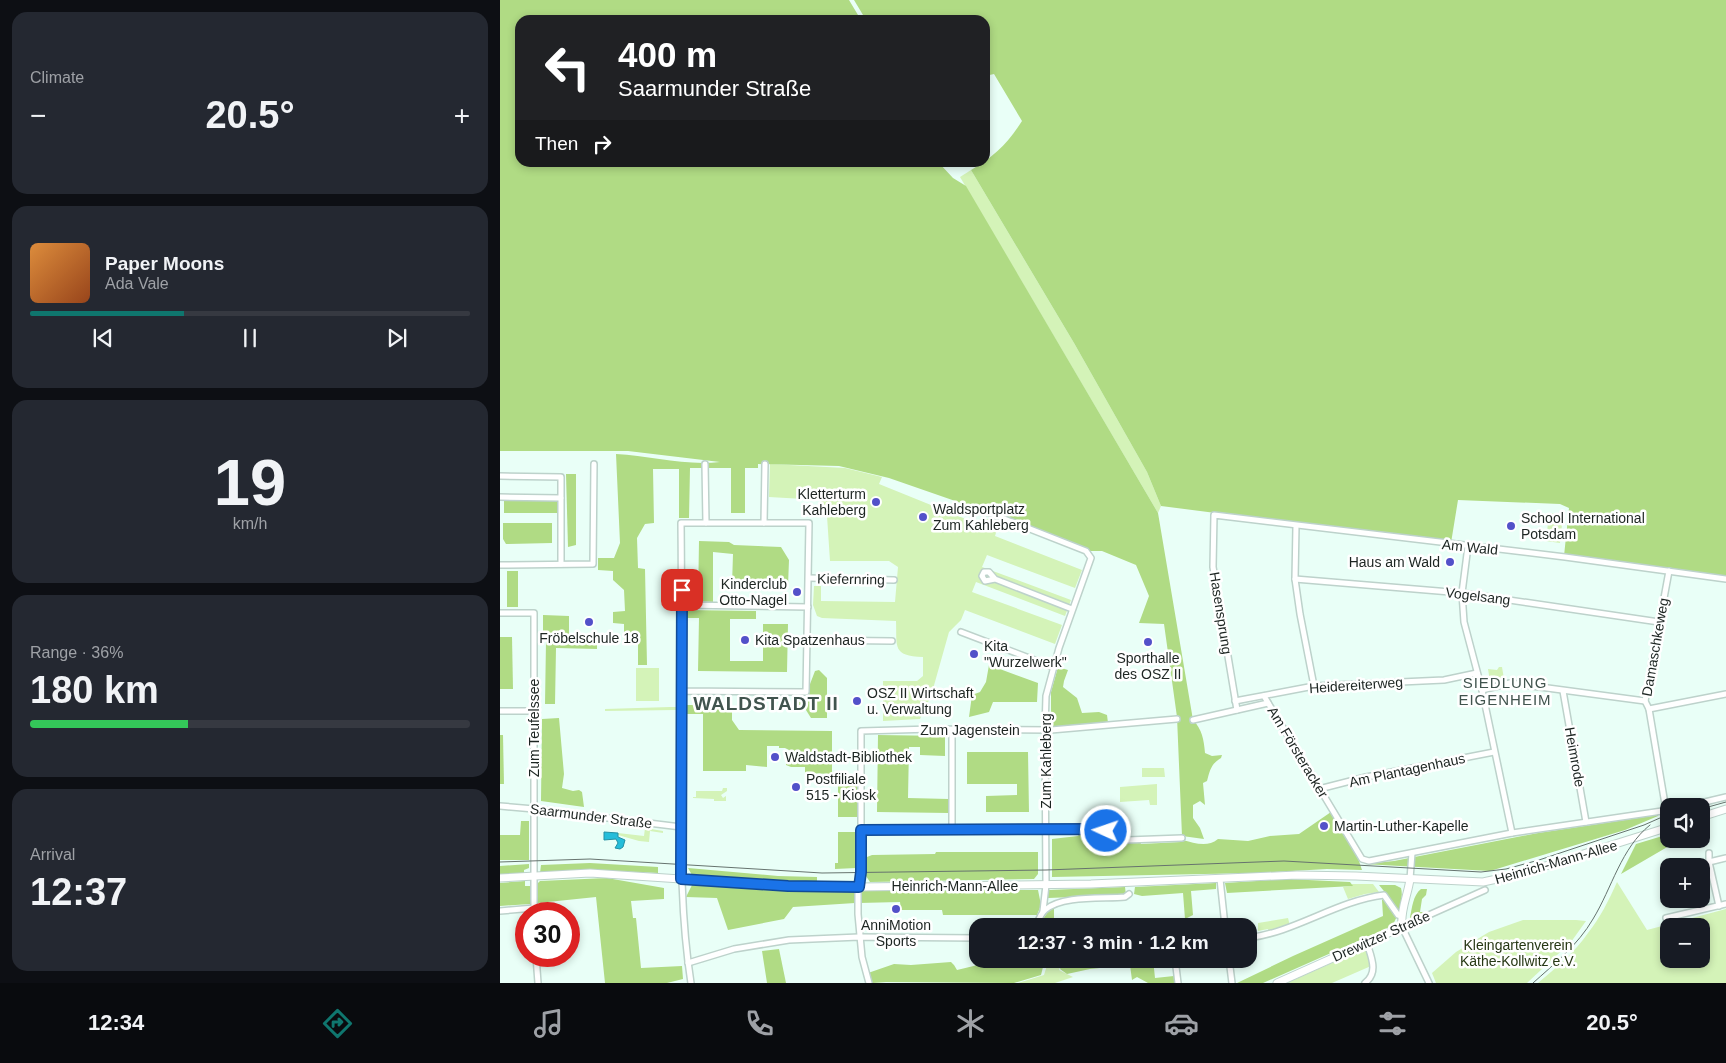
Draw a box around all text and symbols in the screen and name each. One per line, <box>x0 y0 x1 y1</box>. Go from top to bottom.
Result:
icon: left <box>535 35 600 100</box>
text: 400 m <box>618 35 717 74</box>
text: Climate <box>30 69 84 86</box>
text: Saarmunder Straße <box>618 76 811 101</box>
text: 20.5° <box>205 94 295 136</box>
text: − <box>30 100 46 131</box>
text: + <box>454 100 470 131</box>
icon: right <box>588 130 616 158</box>
text: Then <box>535 133 578 154</box>
text: Paper Moons <box>105 253 224 274</box>
text: Ada Vale <box>105 275 169 292</box>
icon: previous <box>89 324 117 352</box>
icon: pause <box>236 324 264 352</box>
icon: next <box>383 324 411 352</box>
text: 19 <box>214 446 286 519</box>
place label: Kletterturm Kahleberg <box>798 486 866 518</box>
marker: Kletterturm Kahleberg <box>870 496 882 508</box>
place label: Waldsportplatz Zum Kahleberg <box>933 501 1029 533</box>
place label: School International Potsdam <box>1521 510 1645 542</box>
marker: Waldsportplatz Zum Kahleberg <box>917 511 929 523</box>
text: km/h <box>233 515 267 532</box>
marker: School International Potsdam <box>1505 520 1517 532</box>
street label: Am Wald <box>1441 536 1499 558</box>
place label: Haus am Wald <box>1349 554 1440 570</box>
marker: Haus am Wald <box>1444 556 1456 568</box>
pin <box>661 569 703 611</box>
street label: Kiefernring <box>817 570 885 588</box>
street label: Hasensprung <box>1207 571 1235 655</box>
icon: arrive <box>668 576 696 604</box>
place label: Kinderclub Otto-Nagel <box>719 576 787 608</box>
street label: Vogelsang <box>1445 584 1511 608</box>
marker: Kinderclub Otto-Nagel <box>791 586 803 598</box>
street label: Damaschkeweg <box>1638 597 1672 697</box>
marker: Fröbelschule 18 <box>583 616 595 628</box>
place label: Fröbelschule 18 <box>539 630 639 646</box>
place label: Kita Spatzenhaus <box>755 632 865 648</box>
marker: Kita Spatzenhaus <box>739 634 751 646</box>
marker: Sporthalle des OSZ II <box>1142 636 1154 648</box>
place label: Kita "Wurzelwerk" <box>984 638 1067 670</box>
text: Range · 36% <box>30 644 123 661</box>
marker: Kita "Wurzelwerk" <box>968 648 980 660</box>
place label: Sporthalle des OSZ II <box>1115 650 1181 682</box>
text: 180 km <box>30 669 159 711</box>
street label: Heidereiterweg <box>1308 674 1404 696</box>
district label: SIEDLUNG EIGENHEIM <box>1458 674 1552 708</box>
street label: Zum Teufelssee <box>526 679 542 777</box>
place label: OSZ II Wirtschaft u. Verwaltung <box>867 685 974 717</box>
district label: WALDSTADT II <box>693 693 839 714</box>
marker: OSZ II Wirtschaft u. Verwaltung <box>851 695 863 707</box>
street label: Am Försteracker <box>1264 704 1332 801</box>
street label: Zum Kahleberg <box>1038 713 1054 809</box>
street label: Zum Jagenstein <box>920 722 1020 738</box>
street label: Heimrode <box>1562 726 1588 788</box>
place label: Waldstadt-Bibliothek <box>785 749 913 765</box>
street label: Am Plantagenhaus <box>1347 750 1467 790</box>
marker: Waldstadt-Bibliothek <box>769 751 781 763</box>
place label: Postfiliale 515 - Kiosk <box>806 771 877 803</box>
marker: Postfiliale 515 - Kiosk <box>790 781 802 793</box>
map controls <box>1660 798 1710 968</box>
button: sound <box>1660 798 1710 848</box>
street label: Saarmunder Straße <box>529 801 653 831</box>
position arrow <box>1079 804 1131 856</box>
place label: Martin-Luther-Kapelle <box>1334 818 1469 834</box>
marker: Martin-Luther-Kapelle <box>1318 820 1330 832</box>
street label: Heinrich-Mann-Allee <box>1493 837 1619 887</box>
text: Arrival <box>30 846 75 863</box>
button: + <box>1660 858 1710 908</box>
text: 12:37 <box>30 871 127 913</box>
street label: Heinrich-Mann-Allee <box>892 878 1019 894</box>
speed limit sign: 30 <box>515 902 580 967</box>
marker: AnniMotion Sports <box>890 903 902 915</box>
street label: Drewitzer Straße <box>1330 907 1432 965</box>
place label: AnniMotion Sports <box>861 917 931 949</box>
button: − <box>1660 918 1710 968</box>
text: 12:37 · 3 min · 1.2 km <box>1017 932 1209 953</box>
park label: Kleingartenverein Käthe-Kollwitz e.V. <box>1460 937 1576 969</box>
icon: directions <box>320 1006 355 1041</box>
icon: music <box>531 1006 566 1041</box>
icon: phone <box>742 1006 777 1041</box>
icon: climate <box>953 1006 988 1041</box>
icon: car <box>1164 1006 1199 1041</box>
icon: filters <box>1375 1006 1410 1041</box>
text: 12:34 <box>88 1010 144 1035</box>
text: 20.5° <box>1586 1010 1638 1035</box>

